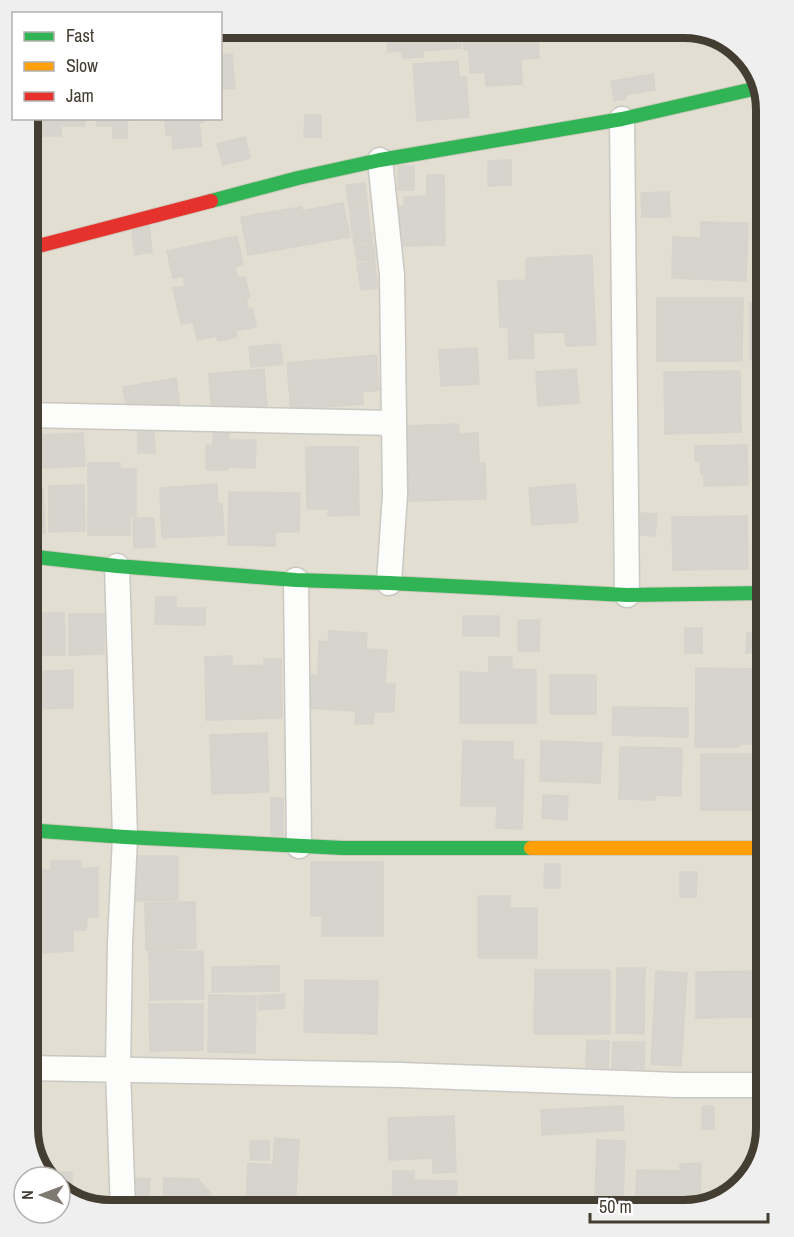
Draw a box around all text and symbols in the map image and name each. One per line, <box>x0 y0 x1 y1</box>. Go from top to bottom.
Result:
legend <box>12 12 222 120</box>
text: Fast <box>66 23 94 48</box>
text: Slow <box>66 53 98 78</box>
text: Jam <box>66 83 94 108</box>
north arrow <box>12 1165 72 1225</box>
scale bar <box>590 1186 768 1224</box>
text: N <box>16 1190 38 1200</box>
text: 50 m <box>599 1194 632 1219</box>

